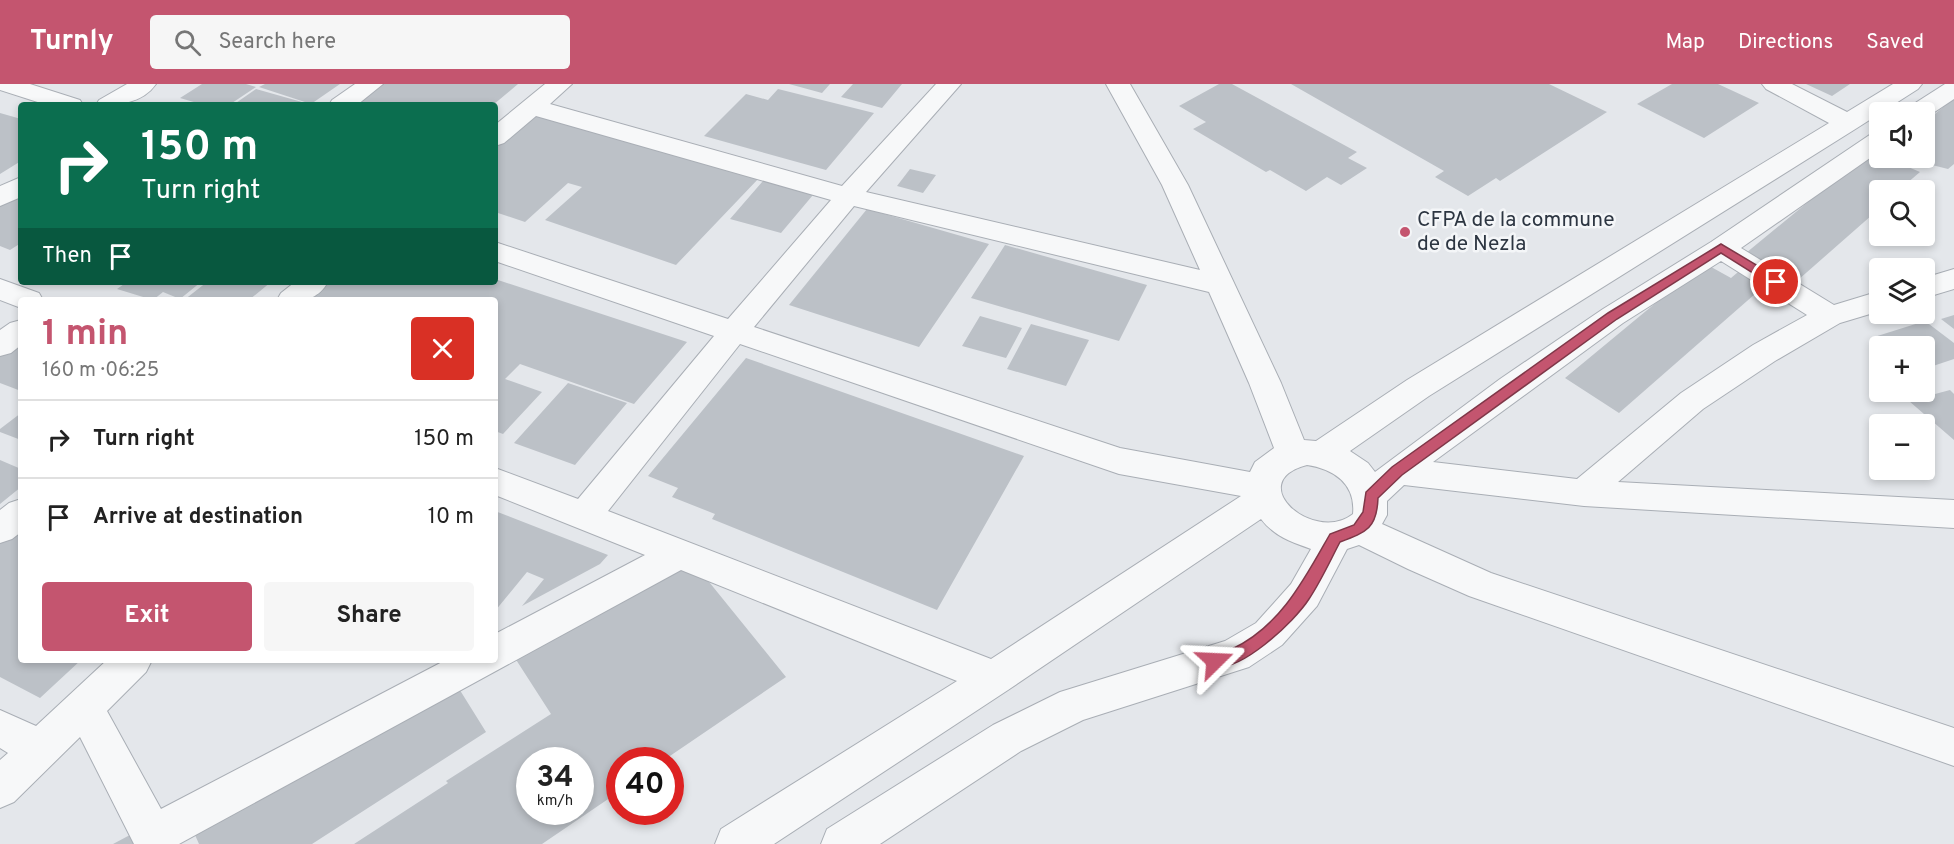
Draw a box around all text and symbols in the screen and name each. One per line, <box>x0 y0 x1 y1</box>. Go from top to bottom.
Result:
search box <box>150 15 570 69</box>
text: Turnly <box>30 24 114 60</box>
icon: search <box>171 26 204 59</box>
text: Search here <box>219 29 336 56</box>
text: Map <box>1665 29 1705 56</box>
text: Directions <box>1738 29 1833 56</box>
text: Saved <box>1866 29 1924 56</box>
map controls <box>1869 102 1935 480</box>
button: sound <box>1869 102 1935 168</box>
text: 150 m <box>141 122 258 175</box>
icon: right <box>42 126 120 204</box>
text: Turn right <box>141 174 260 208</box>
button: search <box>1869 180 1935 246</box>
place label: CFPA de la commune de de Nezla <box>1417 207 1615 258</box>
marker: CFPA de la commune de de Nezla <box>1398 225 1412 239</box>
icon: arrive <box>104 240 137 273</box>
text: Then <box>42 243 92 270</box>
pin <box>1750 256 1801 307</box>
button: layers <box>1869 258 1935 324</box>
icon: arrive <box>1759 265 1792 298</box>
text: 1 min <box>42 312 128 358</box>
button: close <box>411 317 474 380</box>
button: + <box>1869 336 1935 402</box>
text: 160 m · 06:25 <box>42 358 159 384</box>
button: − <box>1869 414 1935 480</box>
icon: right <box>42 423 75 456</box>
text: Turn right <box>93 426 195 453</box>
text: 150 m <box>414 426 474 453</box>
icon: arrive <box>42 501 75 534</box>
text: Arrive at destination <box>93 504 303 531</box>
text: 10 m <box>428 504 474 531</box>
button: Exit <box>42 582 252 651</box>
button: Share <box>264 582 474 651</box>
position arrow <box>1183 629 1247 693</box>
speed limit sign: 40 <box>606 747 684 825</box>
text: 34 <box>536 760 574 797</box>
text: km/h <box>537 792 573 811</box>

